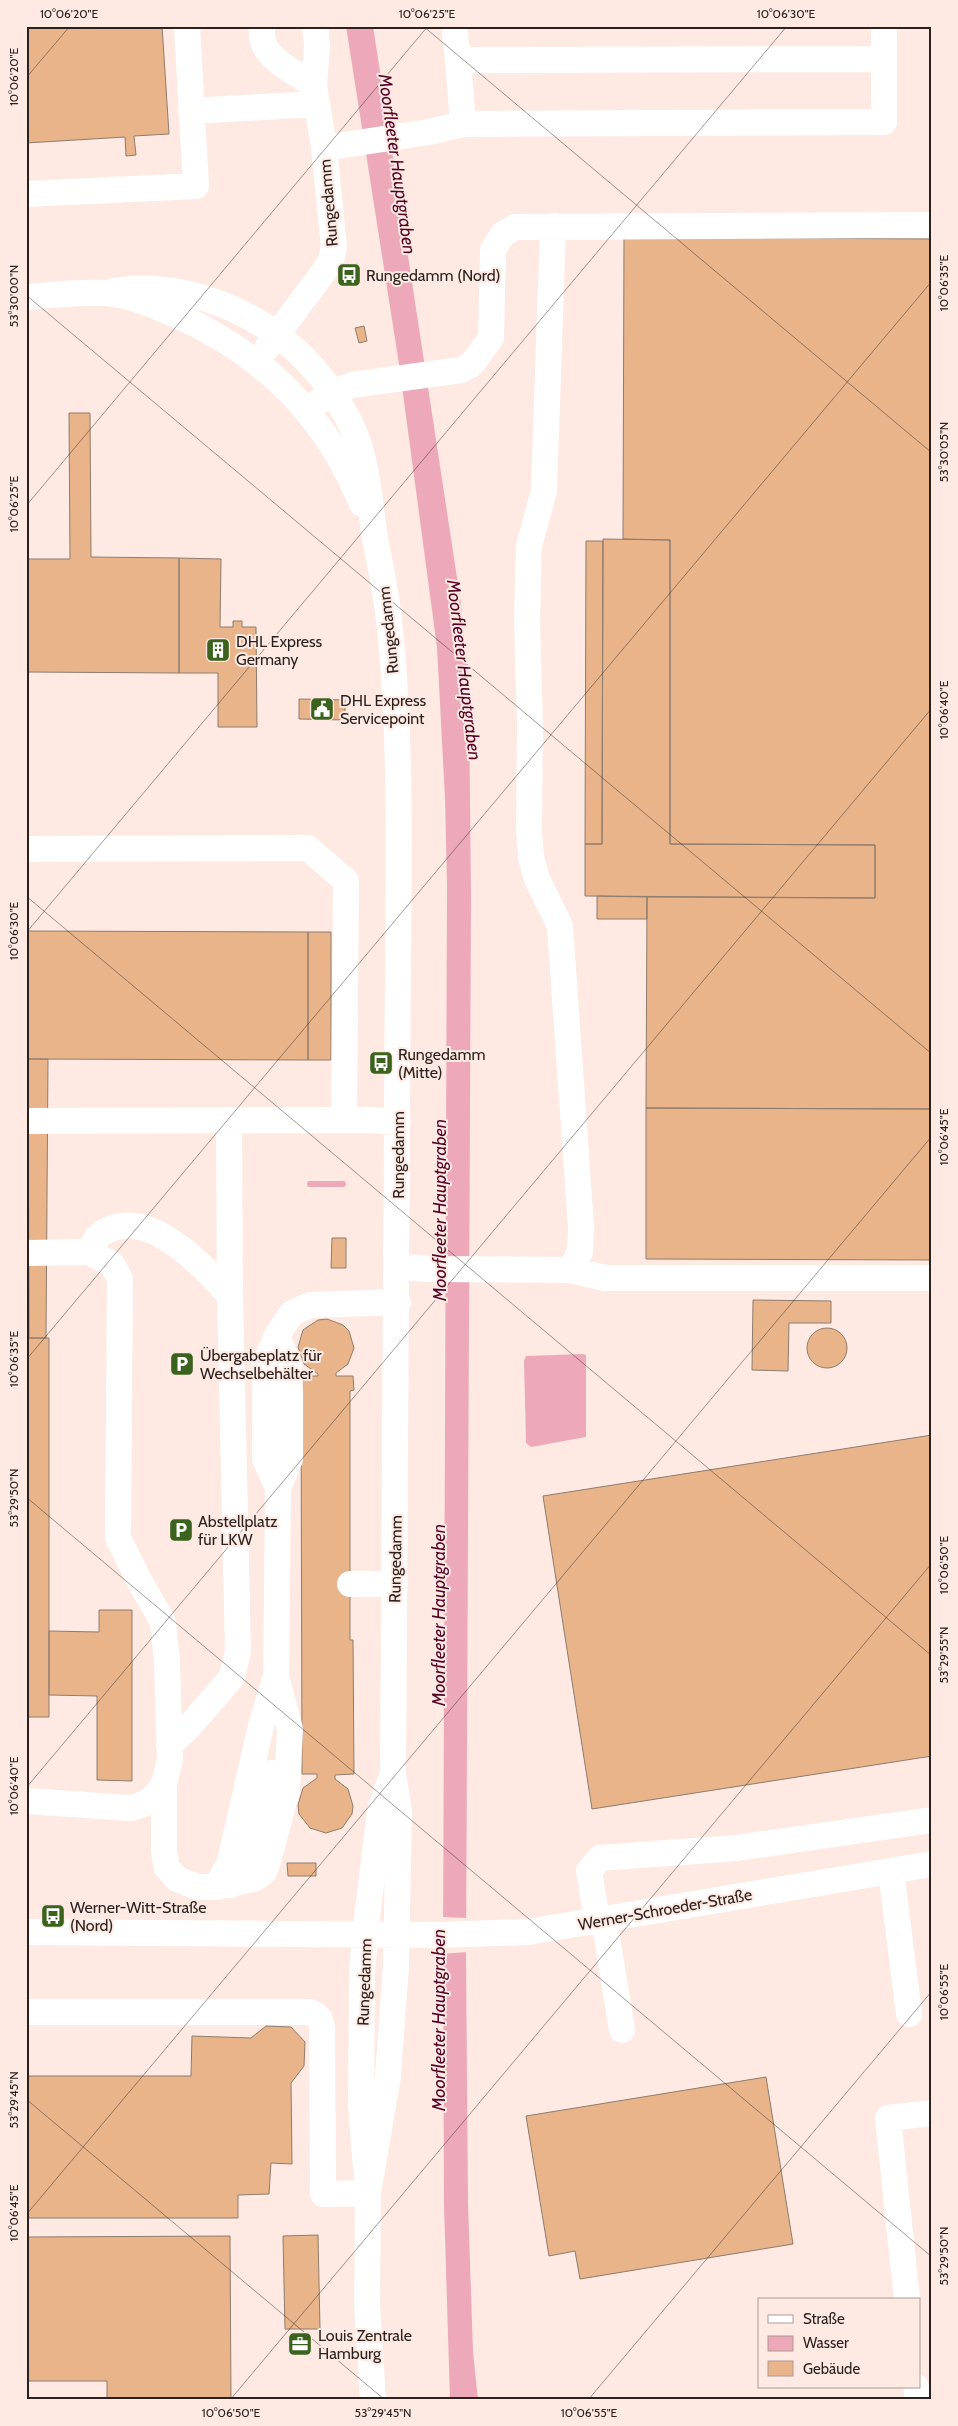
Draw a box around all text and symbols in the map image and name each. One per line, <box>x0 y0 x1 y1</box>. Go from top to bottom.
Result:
text: 10°06'20"E <box>40 6 98 21</box>
text: 10°06'25"E <box>399 6 456 21</box>
text: 10°06'30"E <box>757 6 816 21</box>
text: 10°06'20"E <box>6 48 21 106</box>
water label: Moorfleeter Hauptgraben <box>373 71 421 256</box>
street label: Rungedamm <box>315 159 342 247</box>
text: 10°06'35"E <box>936 254 951 311</box>
bus stop icon: Rungedamm (Nord) <box>336 262 362 288</box>
text: 53°30'00"N <box>6 265 21 327</box>
place label: Rungedamm (Nord) <box>366 266 501 285</box>
text: 53°30'05"N <box>936 422 951 482</box>
text: 10°06'25"E <box>6 475 21 532</box>
water label: Moorfleeter Hauptgraben <box>442 577 486 762</box>
street label: Rungedamm <box>374 585 403 674</box>
place label: DHL Express Germany <box>236 632 323 669</box>
building icon: DHL Express Germany <box>205 637 231 663</box>
text: 10°06'40"E <box>936 680 951 739</box>
place label: DHL Express Servicepoint <box>340 691 427 728</box>
public building icon: DHL Express Servicepoint <box>309 696 335 722</box>
text: 10°06'30"E <box>6 901 21 960</box>
place label: Rungedamm (Mitte) <box>398 1045 486 1082</box>
bus stop icon: Rungedamm (Mitte) <box>368 1050 394 1076</box>
text: 10°06'45"E <box>936 1108 951 1165</box>
street label: Rungedamm <box>389 1111 408 1199</box>
water label: Moorfleeter Hauptgraben <box>429 1119 451 1302</box>
text: 10°06'35"E <box>6 1330 21 1387</box>
place label: Übergabeplatz für Wechselbehälter <box>200 1346 323 1383</box>
parking icon: Übergabeplatz für Wechselbehälter <box>169 1351 195 1377</box>
text: 53°29'50"N <box>6 1469 21 1527</box>
place label: Abstellplatz für LKW <box>198 1512 278 1549</box>
street label: Rungedamm <box>385 1515 406 1603</box>
parking icon: Abstellplatz für LKW <box>168 1517 194 1543</box>
water label: Moorfleeter Hauptgraben <box>428 1524 450 1707</box>
text: 10°06'50"E <box>936 1535 951 1594</box>
text: 53°29'55"N <box>936 1627 951 1683</box>
text: 10°06'40"E <box>6 1756 21 1815</box>
street label: Werner-Schroeder-Straße <box>577 1885 753 1934</box>
place label: Werner-Witt-Straße (Nord) <box>70 1898 207 1935</box>
bus stop icon: Werner-Witt-Straße (Nord) <box>40 1903 66 1929</box>
water label: Moorfleeter Hauptgraben <box>428 1929 450 2112</box>
street label: Rungedamm <box>353 1938 376 2026</box>
text: 10°06'55"E <box>936 1963 951 2020</box>
text: 53°29'45"N <box>6 2071 21 2129</box>
text: 10°06'45"E <box>6 2184 21 2241</box>
text: 53°29'50"N <box>936 2227 951 2285</box>
legend <box>758 2298 920 2388</box>
text: Straße <box>803 2310 845 2328</box>
place label: Louis Zentrale Hamburg <box>318 2326 412 2363</box>
office icon: Louis Zentrale Hamburg <box>287 2331 313 2357</box>
text: Wasser <box>803 2334 849 2352</box>
text: Gebäude <box>803 2360 860 2378</box>
text: 10°06'50"E <box>202 2405 261 2420</box>
text: 53°29'45"N <box>354 2405 412 2420</box>
text: 10°06'55"E <box>561 2405 618 2420</box>

